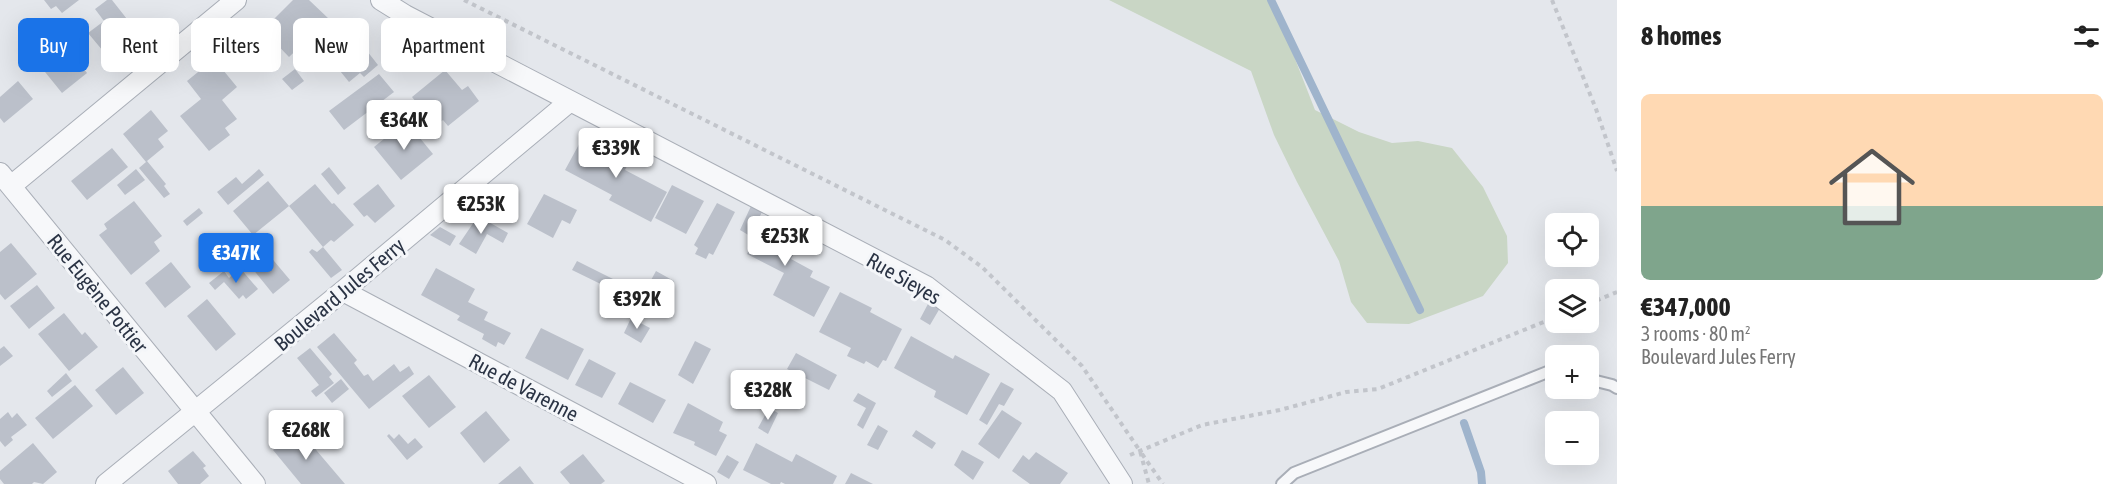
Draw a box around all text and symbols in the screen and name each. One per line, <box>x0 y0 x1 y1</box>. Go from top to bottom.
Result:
chip: Buy <box>18 18 89 72</box>
chip: Rent <box>101 18 179 72</box>
chip: Filters <box>191 18 281 72</box>
chip: New <box>293 18 369 72</box>
chip: Apartment <box>381 18 506 72</box>
icon: filters <box>2070 20 2103 53</box>
text: 8 homes <box>1641 21 1721 51</box>
pin: €364K <box>362 100 446 151</box>
text: €364K <box>381 108 428 131</box>
pin: €339K <box>574 128 658 179</box>
icon: home <box>1818 133 1926 241</box>
text: €339K <box>593 136 640 159</box>
pin: €253K <box>439 184 523 235</box>
text: €253K <box>458 192 505 215</box>
map controls <box>1545 213 1599 465</box>
button: locate <box>1545 213 1599 267</box>
pin: €253K <box>743 216 827 267</box>
text: €253K <box>762 224 809 247</box>
street label: Rue Eugène Pottier <box>43 229 154 358</box>
street label: Boulevard Jules Ferry <box>269 232 409 355</box>
pin: €347K <box>194 233 278 284</box>
text: €347K <box>213 241 260 264</box>
street label: Rue Sieyes <box>863 247 945 309</box>
pin: €392K <box>595 279 679 330</box>
button: layers <box>1545 279 1599 333</box>
text: €392K <box>614 287 661 310</box>
text: €347,000 <box>1641 292 1731 322</box>
text: 3 rooms · 80 m² <box>1641 322 1751 345</box>
button: + <box>1545 345 1599 399</box>
text: Boulevard Jules Ferry <box>1641 345 1796 368</box>
street label: Rue de Varenne <box>465 348 583 426</box>
pin: €328K <box>726 370 810 421</box>
text: €328K <box>745 378 792 401</box>
pin: €268K <box>264 410 348 461</box>
button: − <box>1545 411 1599 465</box>
text: €268K <box>283 418 330 441</box>

